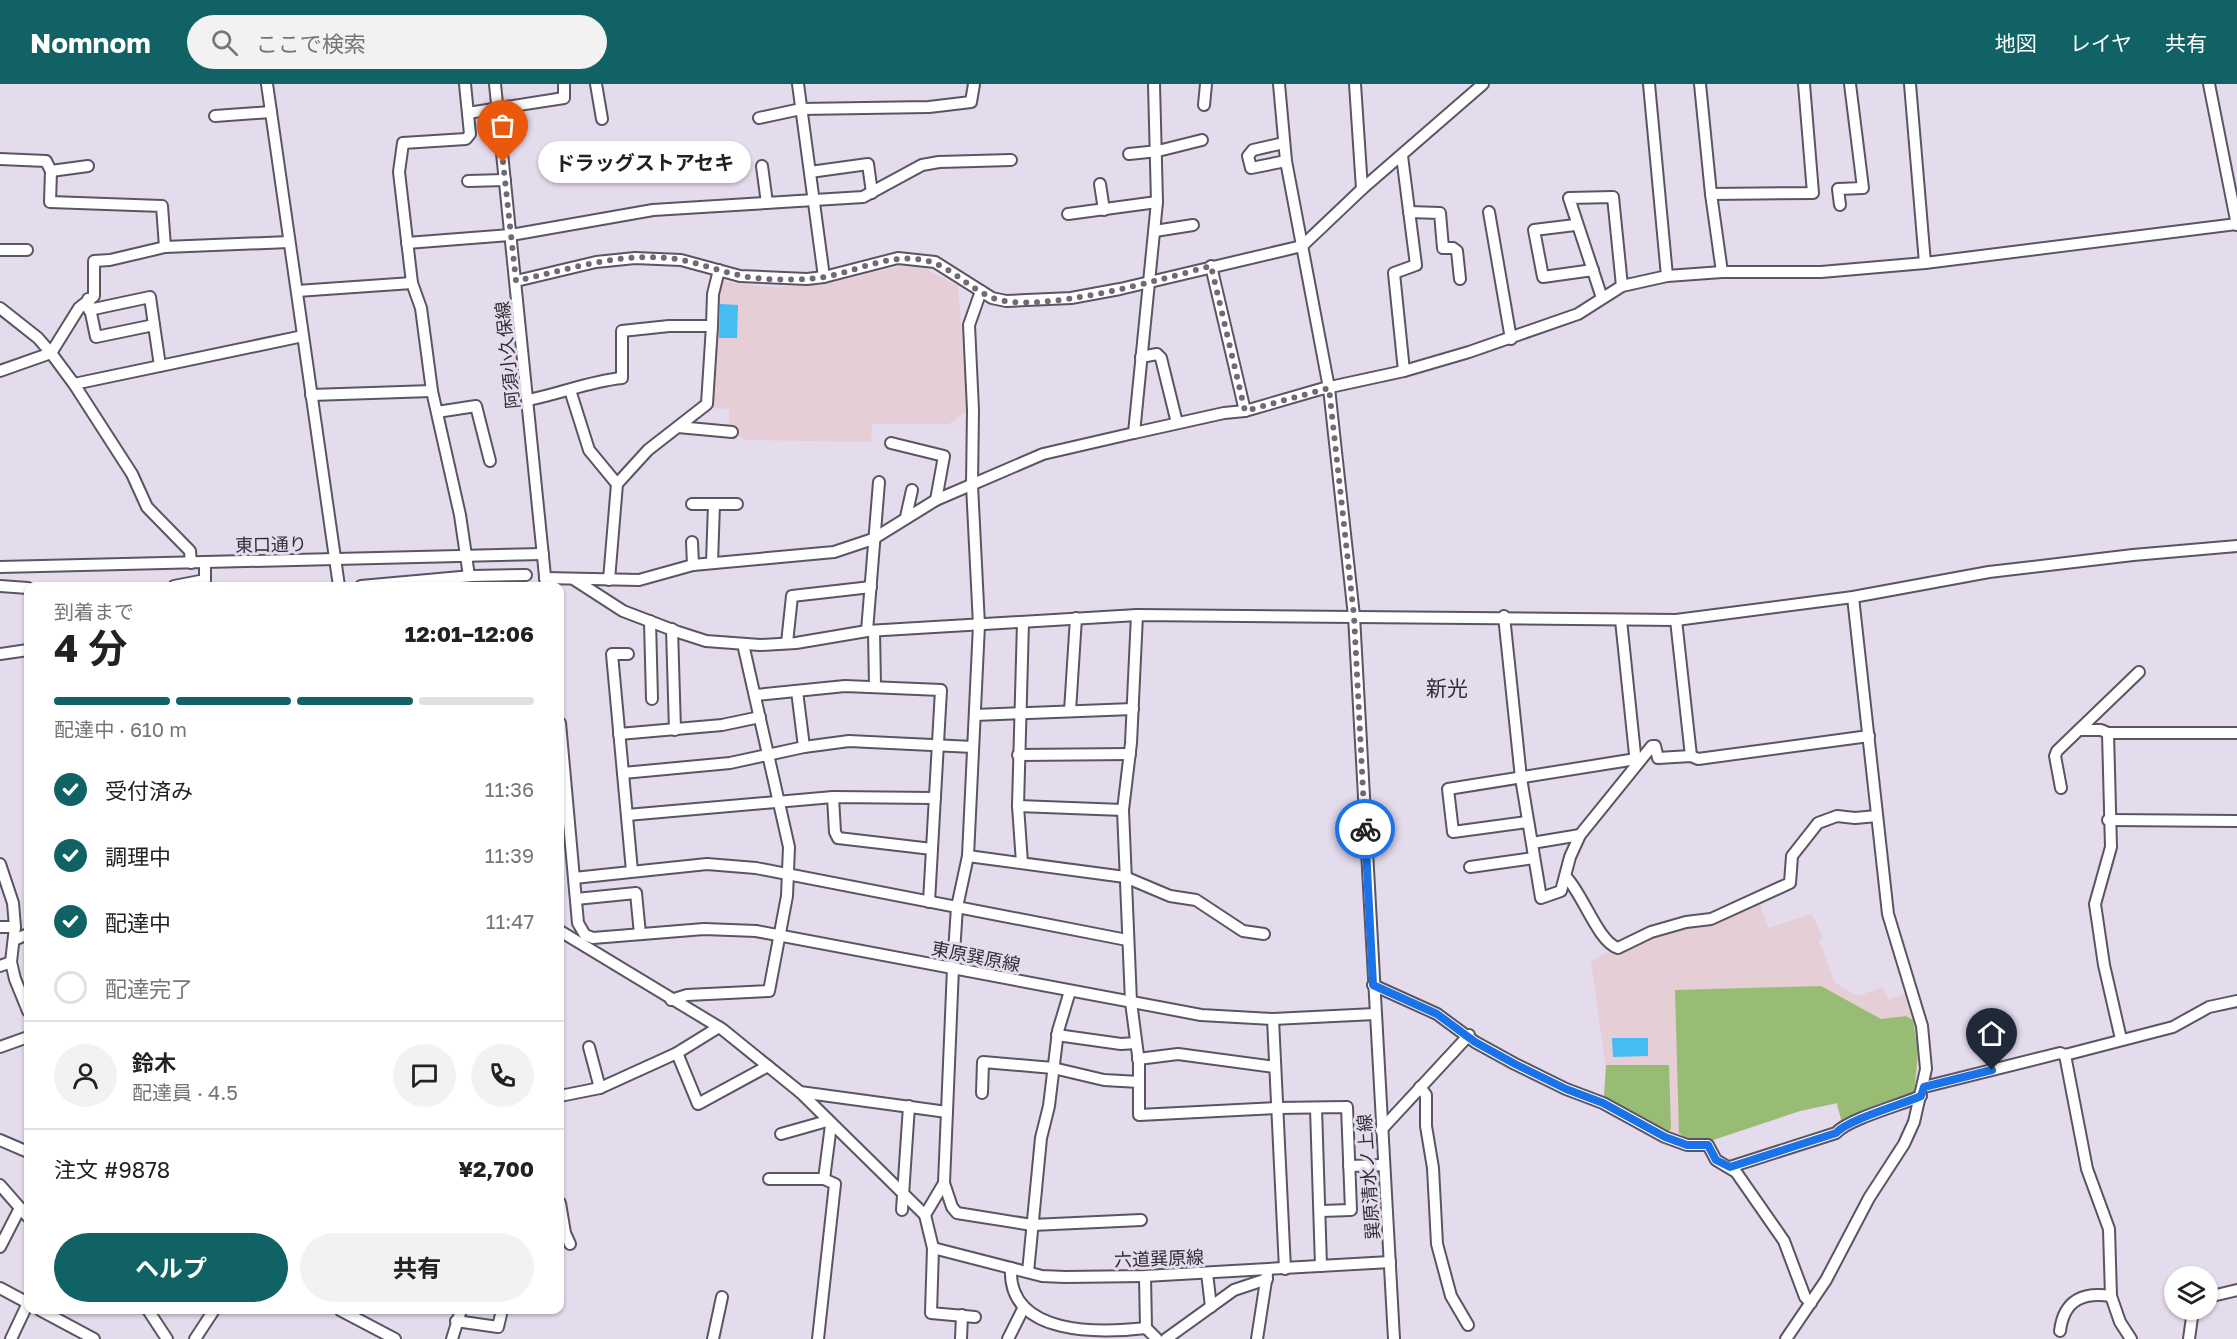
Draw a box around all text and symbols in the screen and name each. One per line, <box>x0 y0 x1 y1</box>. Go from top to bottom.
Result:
search box <box>187 15 607 69</box>
text: Nomnom <box>30 26 151 59</box>
icon: search <box>208 26 241 59</box>
text: ここで検索 <box>256 30 366 57</box>
text: 地図 <box>1995 30 2037 56</box>
text: レイヤ <box>2070 30 2132 56</box>
text: 共有 <box>2165 30 2207 56</box>
pin <box>477 100 528 162</box>
icon: bag <box>486 109 519 142</box>
callout: ドラッグストアセキ <box>539 141 752 183</box>
text: ドラッグストアセキ <box>555 150 734 174</box>
street label: 阿須小久保線 <box>490 300 524 410</box>
street label: 東口通り <box>235 532 307 556</box>
text: 到着まで <box>54 599 134 623</box>
text: 12:01–12:06 <box>405 620 534 647</box>
text: 4 分 <box>54 624 127 671</box>
district label: 新光 <box>1426 675 1468 701</box>
text: 配達中 · 610 m <box>54 717 187 741</box>
icon: check <box>54 773 87 806</box>
text: 受付済み <box>105 777 193 804</box>
text: 11:36 <box>485 777 534 801</box>
courier <box>1335 799 1395 859</box>
icon: bike <box>1349 813 1382 846</box>
icon: check <box>54 839 87 872</box>
text: 調理中 <box>105 843 171 870</box>
text: 11:39 <box>485 843 534 867</box>
icon: check <box>54 905 87 938</box>
text: 配達中 <box>105 909 171 936</box>
text: 11:47 <box>486 909 534 933</box>
street label: 東原巽原線 <box>930 937 1022 975</box>
text: 配達完了 <box>105 975 193 1002</box>
pin <box>1966 1008 2017 1070</box>
icon: home <box>1975 1017 2008 1050</box>
button: person <box>54 1044 117 1107</box>
button: chat <box>393 1044 456 1107</box>
button: phone <box>471 1044 534 1107</box>
text: 鈴木 <box>132 1049 176 1076</box>
text: 配達員 · 4.5 <box>132 1080 238 1104</box>
street label: 巽原清水ノ上線 <box>1353 1113 1383 1241</box>
text: ¥2,700 <box>458 1155 534 1182</box>
text: 注文 #9878 <box>54 1156 170 1183</box>
button: ヘルプ <box>54 1233 288 1302</box>
button: 共有 <box>300 1233 534 1302</box>
street label: 六道巽原線 <box>1114 1245 1204 1271</box>
map controls <box>2164 1266 2218 1320</box>
button: layers <box>2164 1266 2218 1320</box>

